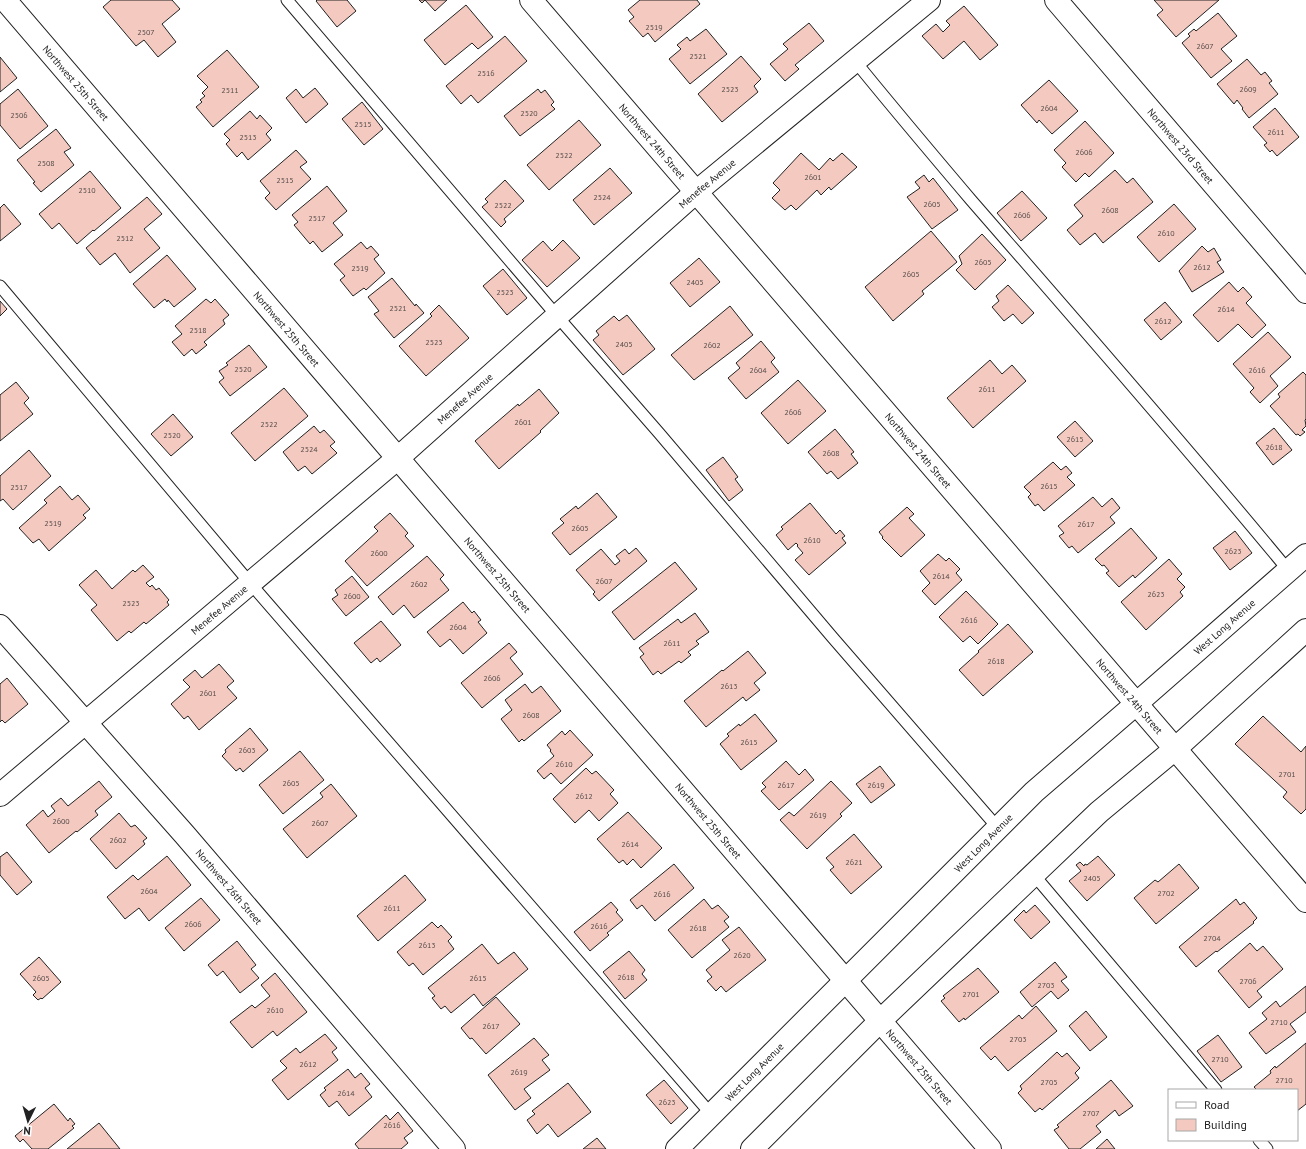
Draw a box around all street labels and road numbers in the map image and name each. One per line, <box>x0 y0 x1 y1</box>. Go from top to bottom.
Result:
street label: Northwest 25th Street <box>40 42 112 124</box>
street label: Northwest 24th Street <box>616 101 689 182</box>
street label: Northwest 23rd Street <box>1145 105 1217 187</box>
street label: Menefee Avenue <box>676 156 738 211</box>
street label: Northwest 25th Street <box>251 288 323 370</box>
street label: Menefee Avenue <box>434 370 495 427</box>
street label: Northwest 24th Street <box>882 410 955 491</box>
street label: Northwest 25th Street <box>462 534 534 616</box>
street label: Menefee Avenue <box>188 582 250 637</box>
street label: West Long Avenue <box>1191 596 1258 657</box>
street label: Northwest 24th Street <box>1094 656 1166 737</box>
street label: Northwest 25th Street <box>673 780 745 862</box>
street label: West Long Avenue <box>951 811 1015 875</box>
street label: Northwest 26th Street <box>193 846 266 927</box>
street label: Northwest 25th Street <box>883 1026 956 1108</box>
street label: West Long Avenue <box>722 1040 786 1104</box>

